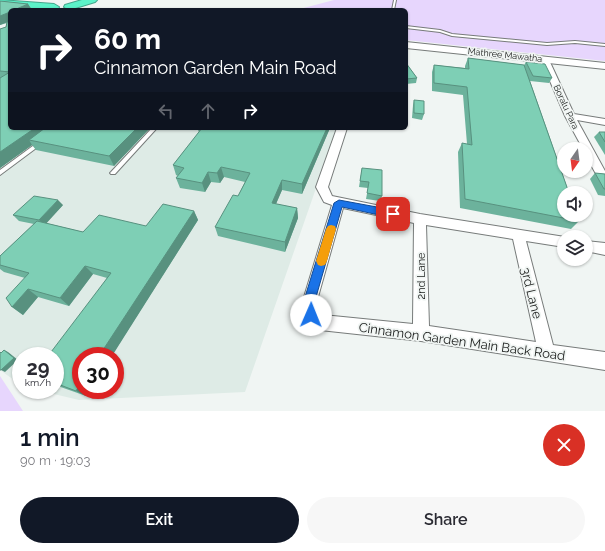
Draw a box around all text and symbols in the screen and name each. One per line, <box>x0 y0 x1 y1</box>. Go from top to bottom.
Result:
text: 60 m <box>94 23 161 56</box>
icon: right <box>28 24 80 76</box>
street label: Mathree Mawatha <box>467 46 543 64</box>
text: Cinnamon Garden Main Road <box>94 57 337 78</box>
street label: Boralu Para <box>551 83 581 131</box>
icon: left <box>155 100 177 122</box>
icon: ahead <box>197 100 219 122</box>
icon: right <box>239 100 261 122</box>
north arrow <box>557 142 593 178</box>
map controls <box>557 142 593 266</box>
button: sound <box>557 186 593 222</box>
pin <box>376 197 410 231</box>
icon: arrive <box>382 203 404 225</box>
button: layers <box>557 230 593 266</box>
street label: 2nd Lane <box>415 252 428 300</box>
street label: 3rd Lane <box>518 266 545 321</box>
position arrow <box>290 294 332 336</box>
street label: Cinnamon Garden Main Back Road <box>358 320 566 363</box>
speed limit sign: 30 <box>72 347 124 399</box>
text: 29 <box>26 356 50 380</box>
text: km/h <box>25 377 51 388</box>
text: 1 min <box>20 423 80 452</box>
button: close <box>543 424 585 466</box>
text: 90 m · 19:03 <box>20 453 90 468</box>
button: Exit <box>20 497 299 543</box>
button: Share <box>307 497 585 543</box>

